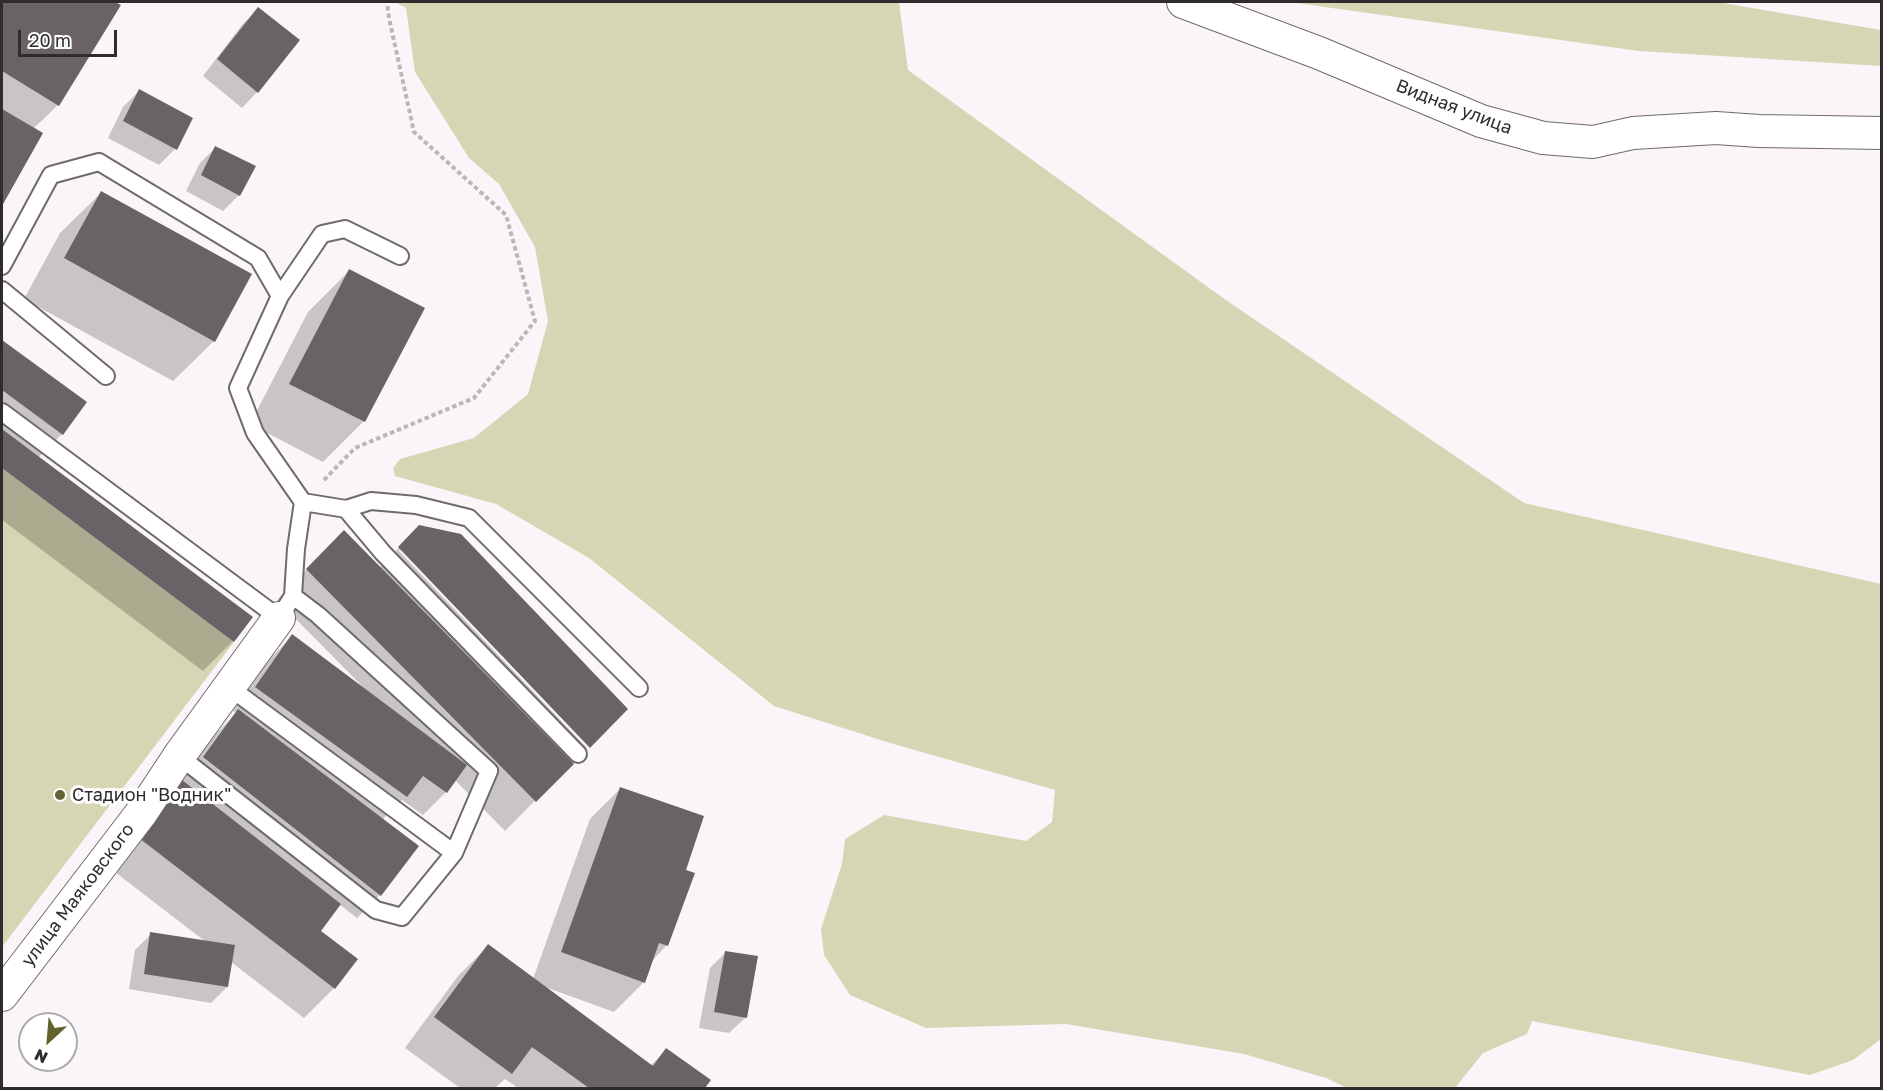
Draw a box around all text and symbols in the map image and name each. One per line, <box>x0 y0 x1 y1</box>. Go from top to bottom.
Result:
scale bar <box>21 18 120 56</box>
text: 20 m <box>29 29 71 51</box>
street label: Видная улица <box>1393 75 1515 139</box>
place label: Стадион "Водник" <box>72 784 231 806</box>
marker: Стадион "Водник" <box>53 788 67 802</box>
street label: улица Маяковского <box>17 819 139 971</box>
north arrow <box>18 1012 78 1072</box>
text: N <box>31 1045 51 1068</box>

